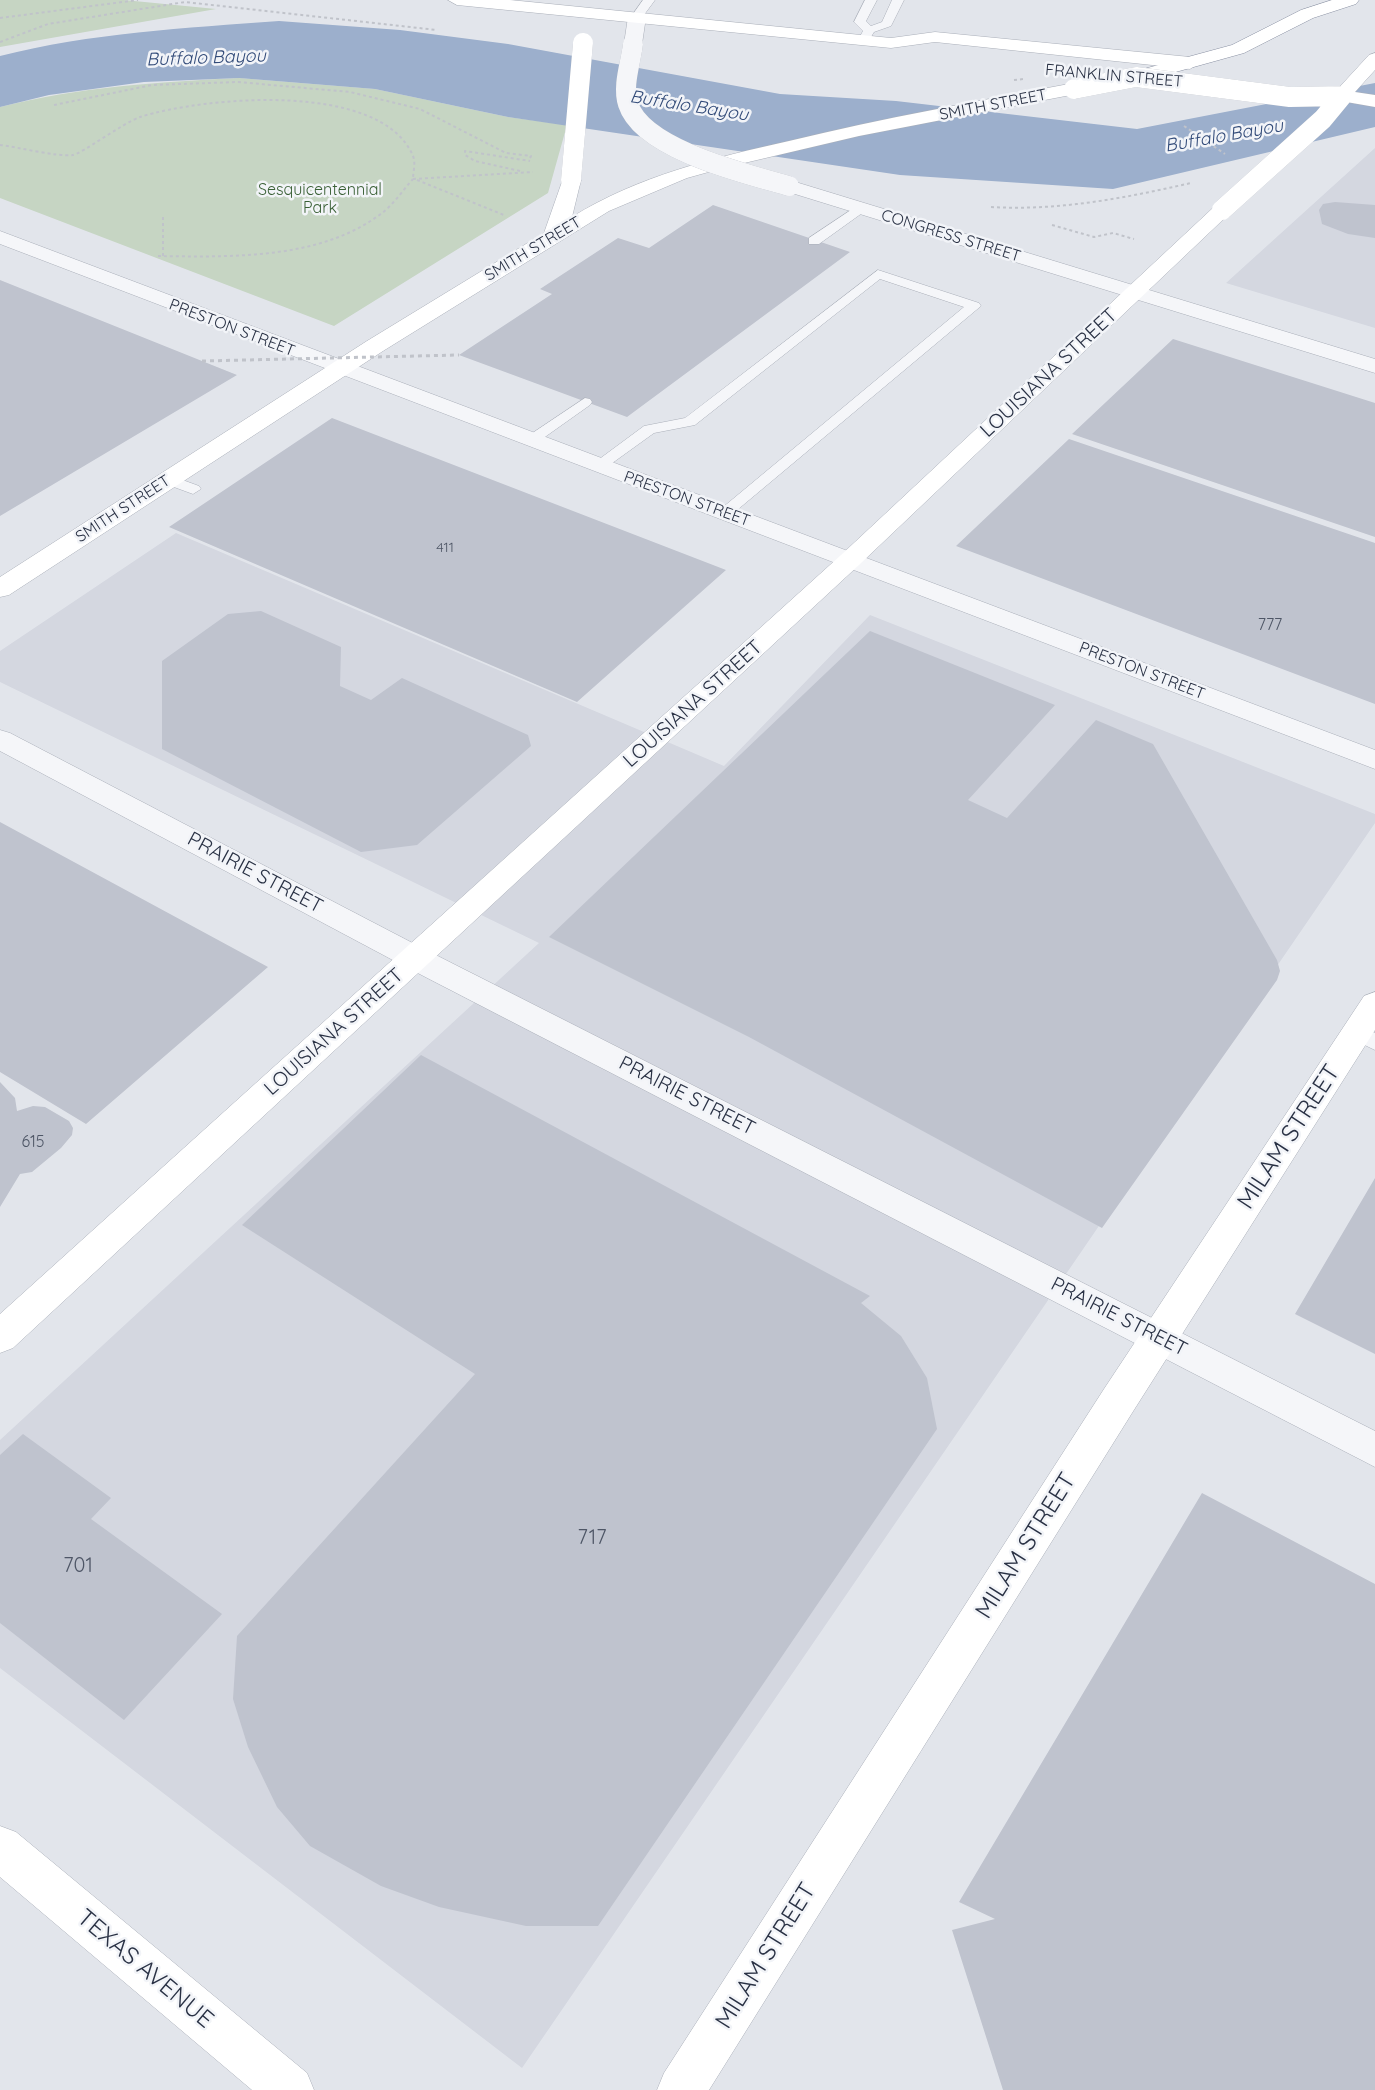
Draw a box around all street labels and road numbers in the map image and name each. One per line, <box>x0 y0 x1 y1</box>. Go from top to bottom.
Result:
street label: FRANKLIN STREET <box>1044 60 1184 92</box>
street label: SMITH STREET <box>938 85 1048 125</box>
street label: CONGRESS STREET <box>879 206 1023 266</box>
street label: SMITH STREET <box>481 213 585 285</box>
street label: PRESTON STREET <box>166 295 298 361</box>
street label: LOUISIANA STREET <box>975 303 1123 443</box>
street label: PRESTON STREET <box>621 467 753 531</box>
street label: SMITH STREET <box>72 471 174 547</box>
street label: LOUISIANA STREET <box>619 635 767 773</box>
street label: PRESTON STREET <box>1076 638 1208 704</box>
street label: PRAIRIE STREET <box>183 827 327 919</box>
street label: LOUISIANA STREET <box>260 963 408 1101</box>
street label: PRAIRIE STREET <box>615 1051 759 1141</box>
street label: MILAM STREET <box>1232 1059 1346 1215</box>
street label: PRAIRIE STREET <box>1047 1272 1191 1362</box>
street label: MILAM STREET <box>970 1468 1082 1624</box>
street label: MILAM STREET <box>710 1878 822 2034</box>
street label: TEXAS AVENUE <box>71 1904 219 2034</box>

